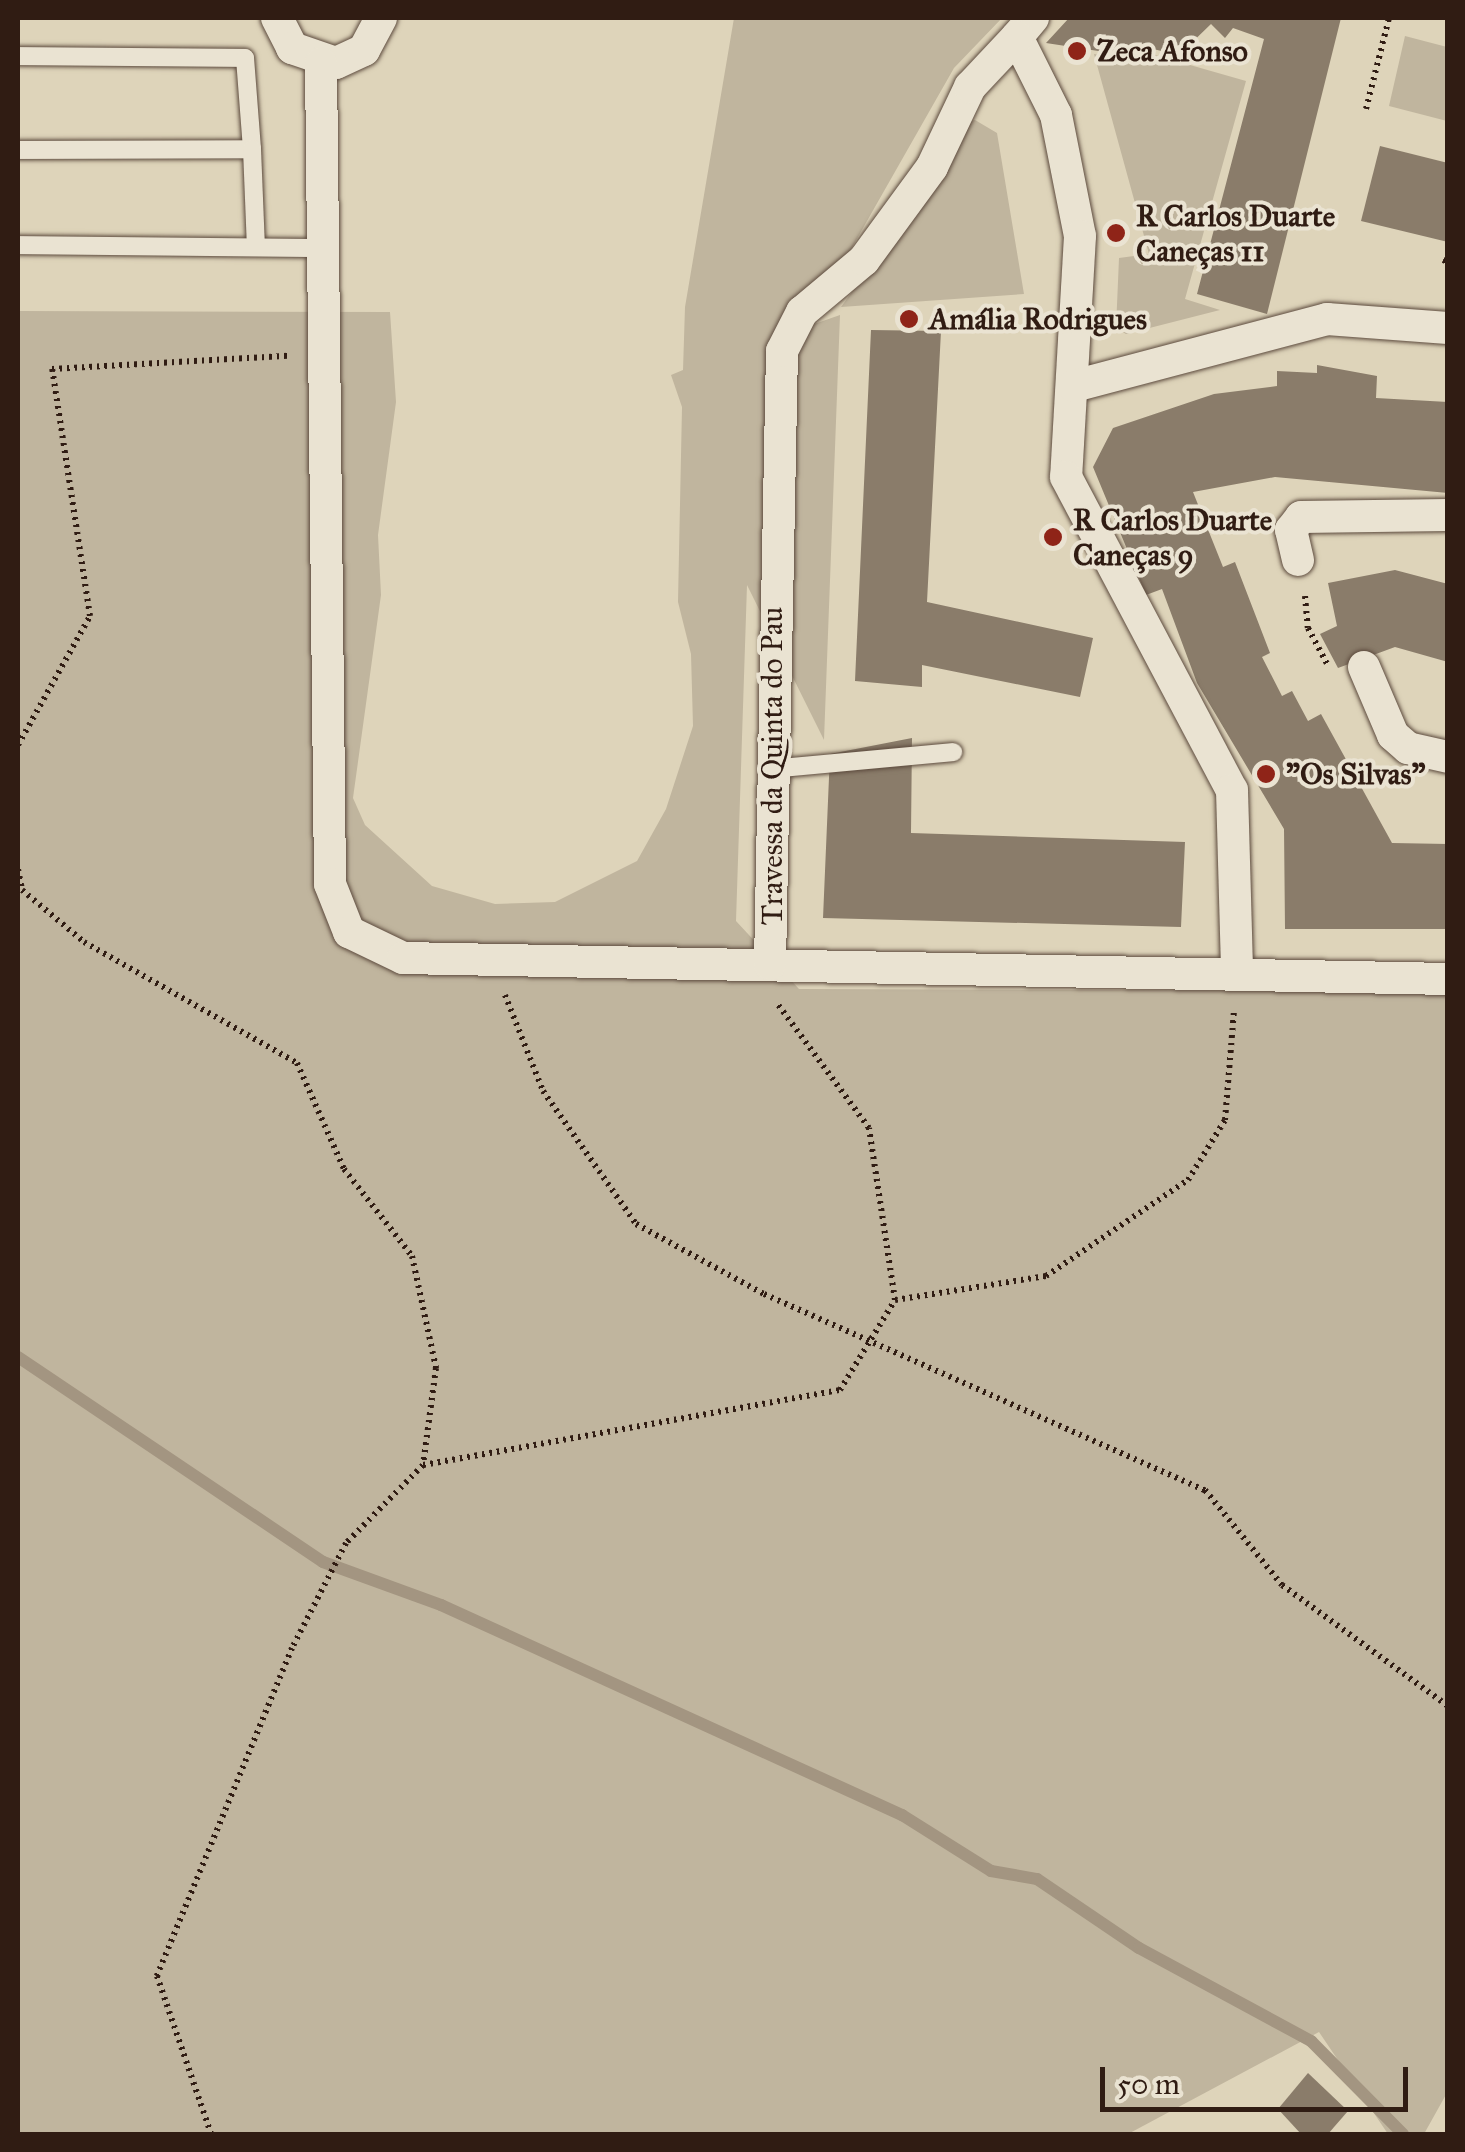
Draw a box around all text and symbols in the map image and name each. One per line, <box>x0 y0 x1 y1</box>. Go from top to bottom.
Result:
place label: Zeca Afonso <box>1097 33 1248 69</box>
marker: Zeca Afonso <box>1066 40 1088 62</box>
place label: R Carlos Duarte Caneças 11 <box>1136 198 1335 268</box>
marker: R Carlos Duarte Caneças 11 <box>1105 222 1127 244</box>
place label: Amália Rodrigues <box>929 301 1147 337</box>
marker: Amália Rodrigues <box>898 308 920 330</box>
place label: R Carlos Duarte Caneças 9 <box>1073 502 1272 572</box>
marker: R Carlos Duarte Caneças 9 <box>1042 526 1064 548</box>
street label: Travessa da Quinta do Pau <box>754 607 790 925</box>
place label: "Os Silvas" <box>1286 756 1425 792</box>
marker: "Os Silvas" <box>1255 763 1277 785</box>
scale bar <box>1105 2047 1412 2109</box>
text: 50 m <box>1117 2066 1180 2102</box>

